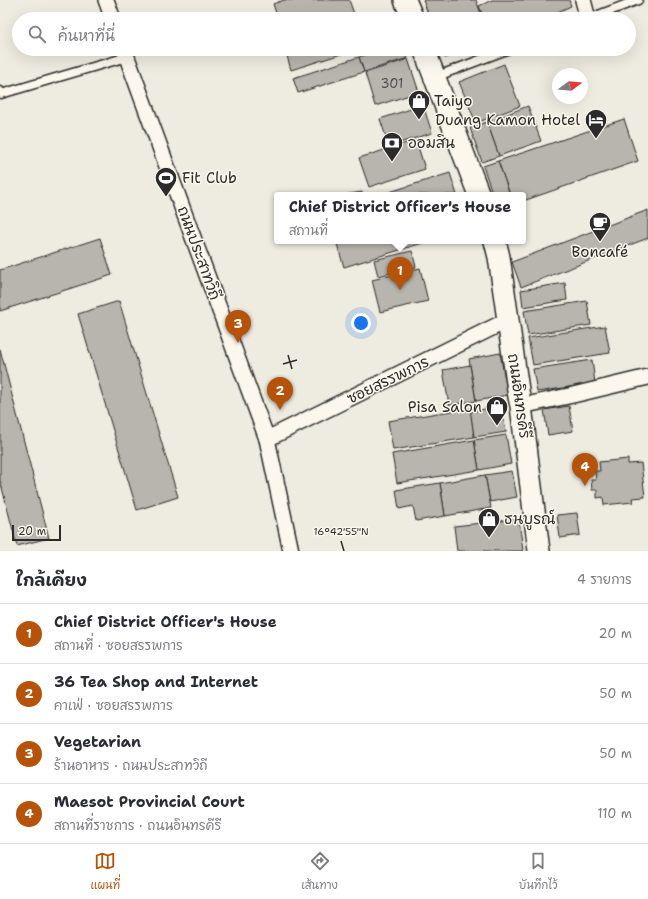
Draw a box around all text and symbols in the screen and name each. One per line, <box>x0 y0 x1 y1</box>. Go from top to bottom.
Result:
search box <box>12 12 636 56</box>
icon: search <box>26 23 48 45</box>
text: ค้นหาที่นี่ <box>58 26 115 46</box>
north arrow <box>552 68 588 104</box>
house number: 301 <box>381 75 404 92</box>
shop icon: Taiyo <box>406 88 432 121</box>
place label: Taiyo <box>434 91 472 111</box>
hotel icon: Duang Kamon Hotel <box>583 107 609 140</box>
place label: Duang Kamon Hotel <box>435 110 580 130</box>
bank icon: ออมสิน <box>379 130 405 163</box>
place label: ออมสิน <box>408 133 455 153</box>
sports icon: Fit Club <box>153 165 179 198</box>
place label: Fit Club <box>182 168 237 188</box>
popup <box>274 192 526 244</box>
text: Chief District Officer's House <box>289 197 511 217</box>
street label: ถนนประสาทวิถี <box>173 203 225 303</box>
cafe icon: Boncafé <box>587 210 613 243</box>
text: สถานที่ <box>289 222 328 239</box>
place label: Boncafé <box>572 242 628 262</box>
pin: 1 <box>387 257 413 290</box>
pin: 3 <box>225 310 251 343</box>
your location <box>351 313 371 333</box>
street label: ซอยสรรพการ <box>344 351 432 409</box>
street label: ถนนอินทรคีรี <box>503 352 535 440</box>
pin: 2 <box>267 377 293 410</box>
shop icon: Pisa Salon <box>484 394 510 427</box>
place label: Pisa Salon <box>408 397 482 417</box>
pin: 4 <box>572 453 598 486</box>
shop icon: ธนบูรณ์ <box>476 506 502 539</box>
place label: ธนบูรณ์ <box>504 509 555 530</box>
scale bar <box>12 523 61 542</box>
text: 20 m <box>18 524 46 539</box>
text: 16°42'55"N <box>313 525 369 538</box>
text: ใกล้เคียง <box>16 569 87 591</box>
text: 4 รายการ <box>577 571 632 588</box>
text: Chief District Officer's House <box>54 612 277 632</box>
text: 1 <box>26 625 32 642</box>
text: 20 m <box>599 625 632 642</box>
text: สถานที่ · ซอยสรรพการ <box>54 637 183 654</box>
text: 36 Tea Shop and Internet <box>54 672 258 692</box>
text: 2 <box>24 685 34 702</box>
text: 50 m <box>599 685 632 702</box>
text: คาเฟ่ · ซอยสรรพการ <box>54 697 173 714</box>
text: Vegetarian <box>54 732 141 752</box>
text: 3 <box>24 745 34 762</box>
text: 50 m <box>599 745 632 762</box>
text: ร้านอาหาร · ถนนประสาทวิถี <box>54 757 208 774</box>
text: Maesot Provincial Court <box>54 792 245 812</box>
text: 4 <box>24 805 34 822</box>
text: 110 m <box>597 805 632 822</box>
text: สถานที่ราชการ · ถนนอินทรคีรี <box>54 817 221 834</box>
tab: แผนที่ <box>91 850 120 893</box>
tab: เส้นทาง <box>301 850 338 893</box>
tab: บันทึกไว้ <box>519 850 557 893</box>

